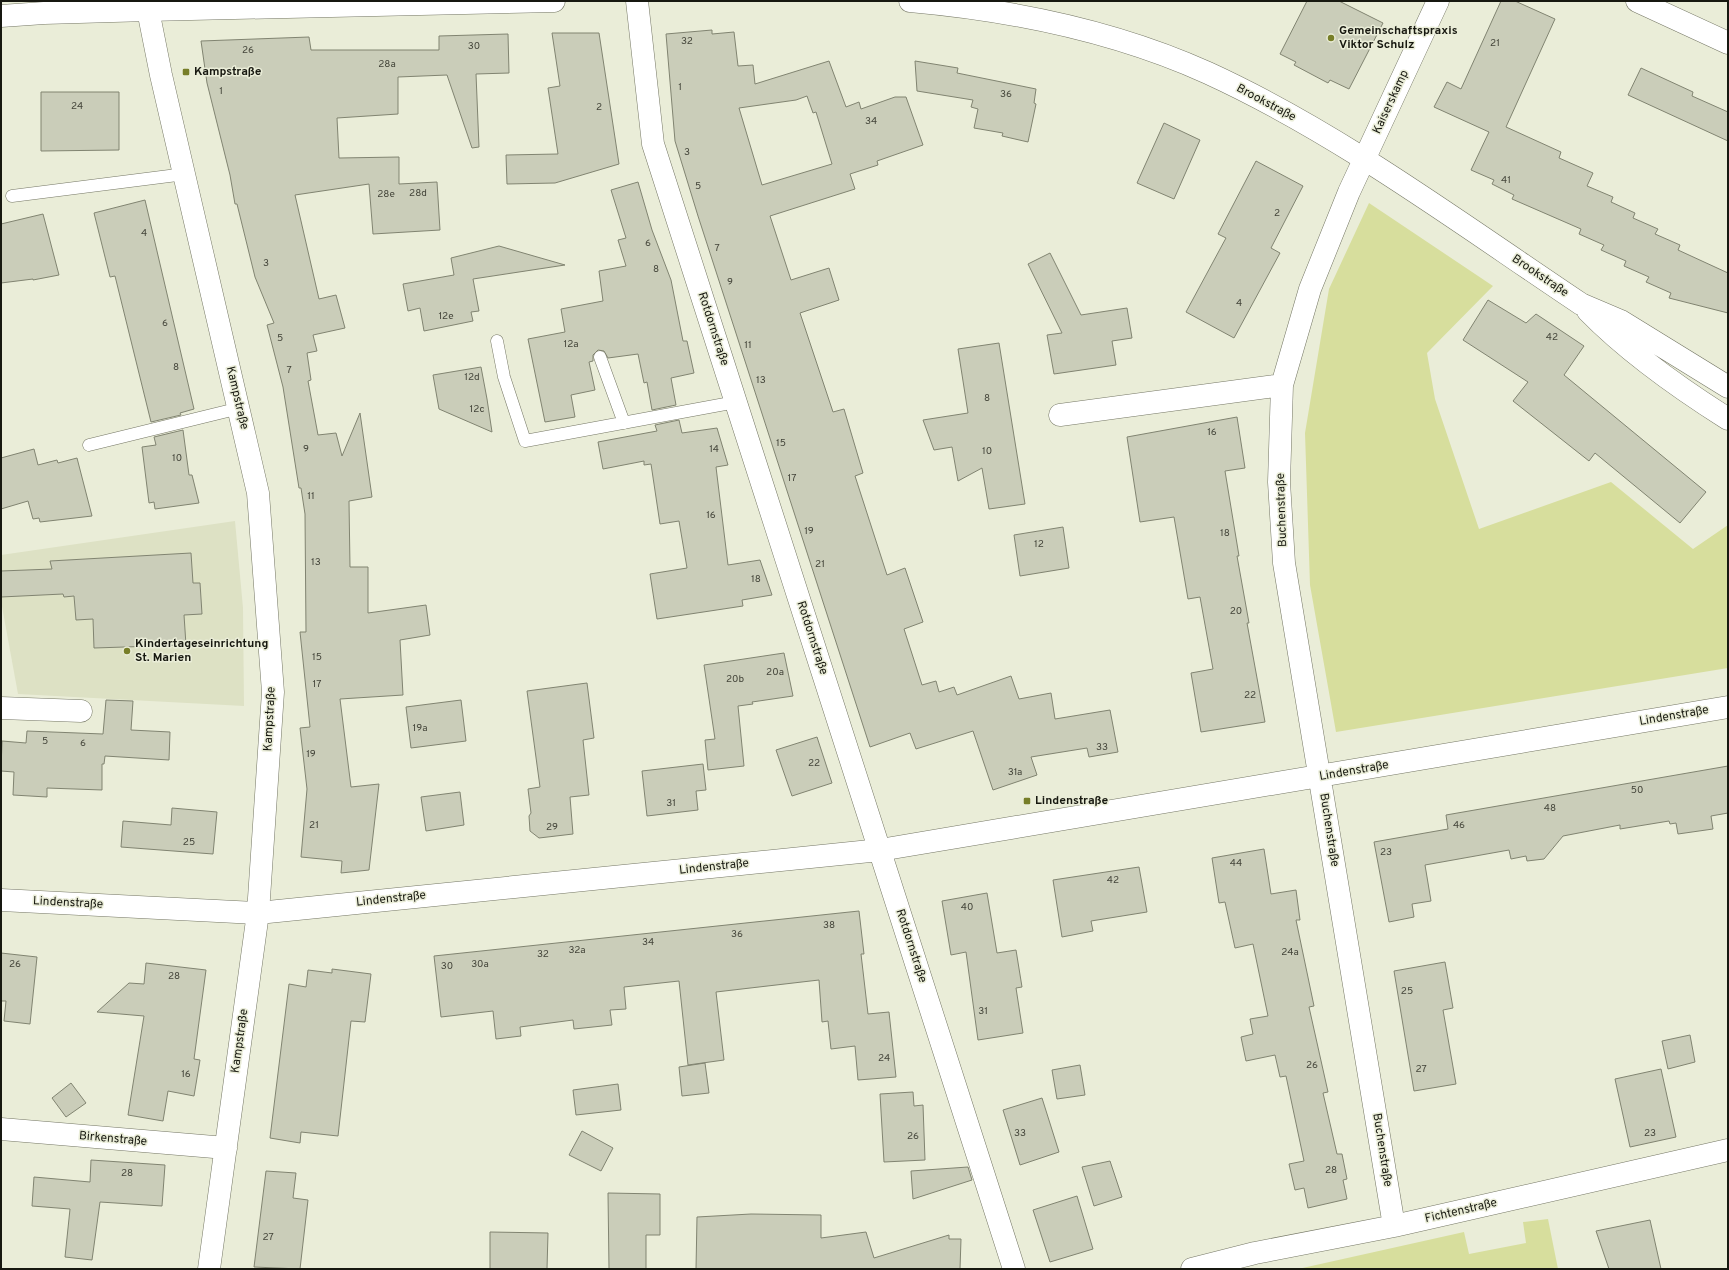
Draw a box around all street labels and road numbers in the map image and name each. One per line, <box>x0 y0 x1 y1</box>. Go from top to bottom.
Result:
street label: Kaiserskamp <box>1369 67 1413 137</box>
street label: Brookstraße <box>1233 81 1299 125</box>
street label: Brookstraße <box>1508 251 1572 301</box>
street label: Rotdornstraße <box>694 290 732 368</box>
street label: Kampstraße <box>222 365 252 431</box>
street label: Buchenstraße <box>1273 473 1291 547</box>
street label: Rotdornstraße <box>793 599 831 677</box>
street label: Kampstraße <box>260 686 280 752</box>
street label: Lindenstraße <box>1638 702 1710 730</box>
street label: Lindenstraße <box>1318 757 1390 785</box>
street label: Buchenstraße <box>1315 792 1343 868</box>
street label: Lindenstraße <box>678 855 750 879</box>
street label: Lindenstraße <box>355 887 427 911</box>
street label: Lindenstraße <box>33 893 103 913</box>
street label: Rotdornstraße <box>892 907 930 985</box>
street label: Kampstraße <box>228 1008 252 1074</box>
street label: Buchenstraße <box>1368 1112 1396 1188</box>
street label: Birkenstraße <box>78 1128 148 1150</box>
street label: Fichtenstraße <box>1423 1195 1499 1227</box>

